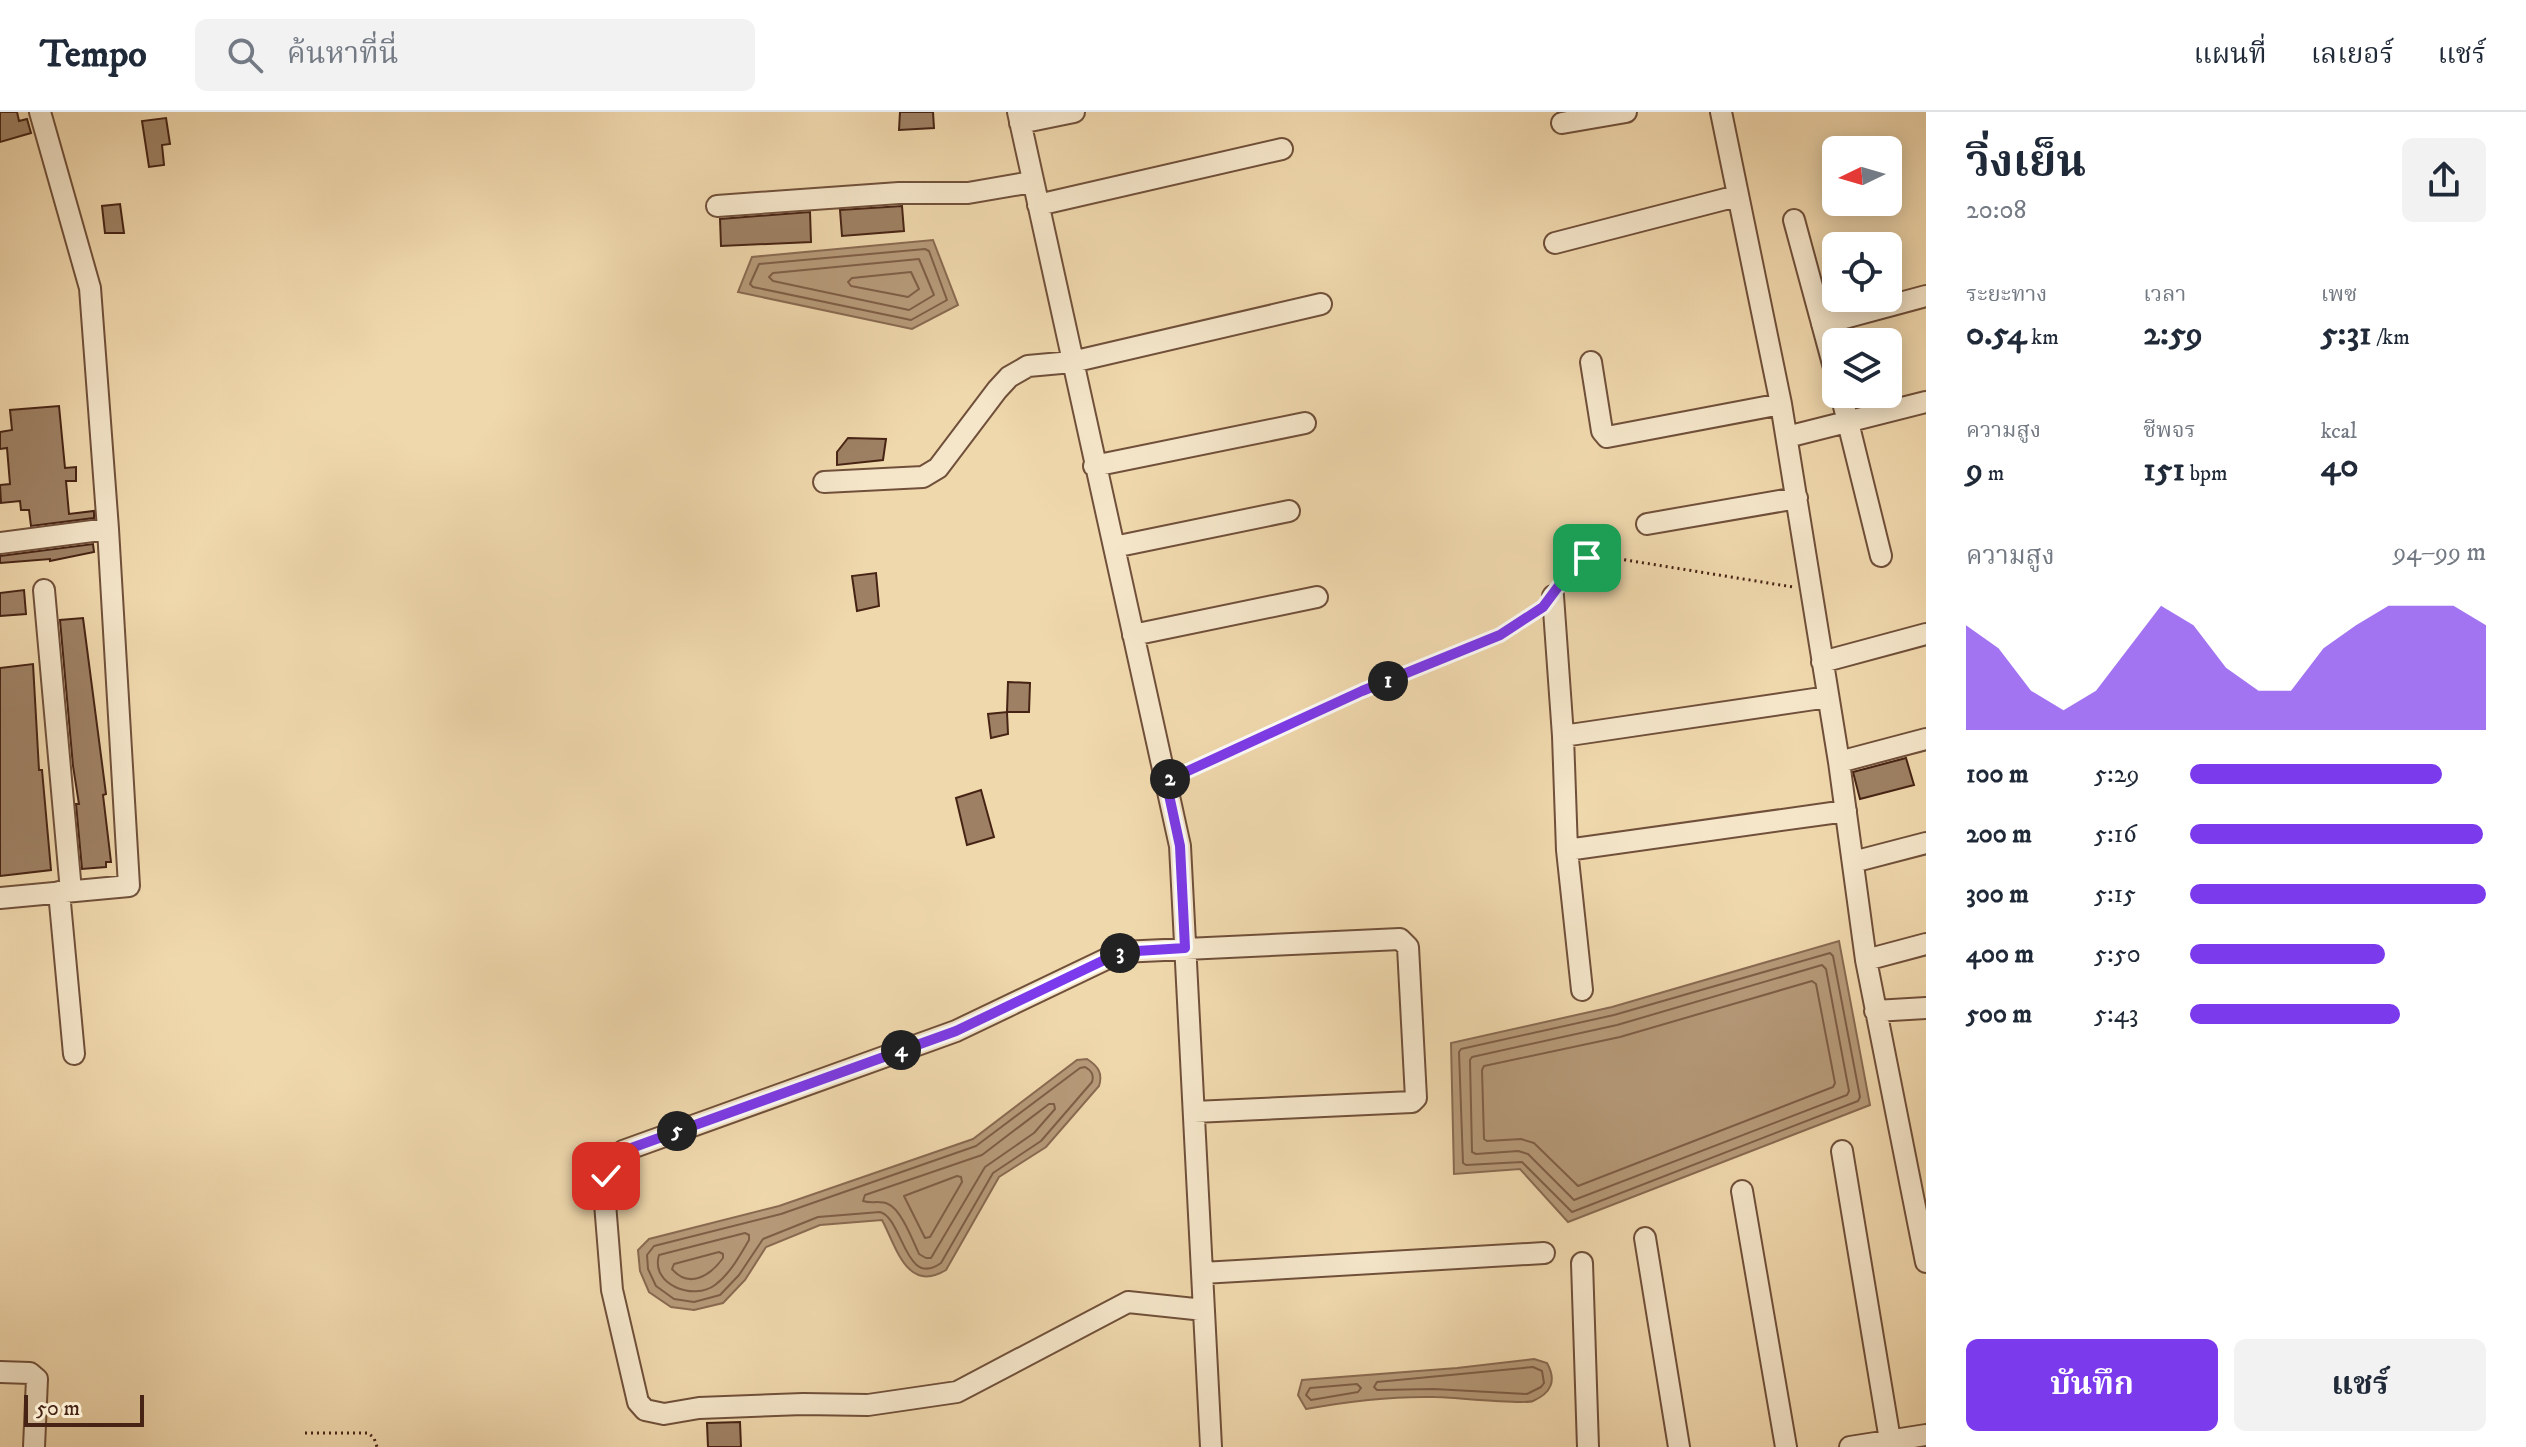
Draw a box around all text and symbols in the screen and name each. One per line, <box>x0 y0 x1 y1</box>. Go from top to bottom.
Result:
search box <box>195 19 755 91</box>
text: Tempo <box>40 31 147 79</box>
icon: search <box>223 33 267 77</box>
text: ค้นหาที่นี่ <box>287 36 399 73</box>
text: แผนที่ <box>2193 37 2267 72</box>
text: เลเยอร์ <box>2311 37 2394 72</box>
text: แชร์ <box>2438 37 2486 72</box>
north arrow <box>1822 136 1902 216</box>
map controls <box>1822 136 1902 408</box>
text: วิ่งเย็น <box>1966 136 2086 191</box>
button: share <box>2402 138 2486 222</box>
text: 20:08 <box>1966 194 2027 227</box>
button: locate <box>1822 232 1902 312</box>
text: ระยะทาง <box>1966 281 2047 308</box>
text: เวลา <box>2143 281 2186 308</box>
text: เพซ <box>2321 281 2357 308</box>
text: 0.54 <box>1966 313 2027 355</box>
text: 2:59 <box>2143 313 2203 355</box>
text: 5:31 <box>2321 313 2372 355</box>
text: km <box>2027 324 2059 351</box>
text: /km <box>2372 324 2410 351</box>
button: layers <box>1822 328 1902 408</box>
text: ความสูง <box>1966 417 2041 444</box>
text: ชีพจร <box>2143 417 2195 444</box>
text: kcal <box>2321 418 2357 445</box>
text: 40 <box>2321 445 2359 487</box>
text: 9 <box>1966 449 1983 491</box>
text: 151 <box>2143 449 2185 491</box>
text: m <box>1983 460 2004 487</box>
text: bpm <box>2185 460 2228 487</box>
pin <box>1553 524 1621 592</box>
icon: arrive <box>1565 536 1609 580</box>
text: 94–99 m <box>2393 536 2486 569</box>
text: ความสูง <box>1966 540 2055 573</box>
pin: 1 <box>1368 661 1408 701</box>
text: 1 <box>1384 667 1392 694</box>
text: 100 m <box>1966 758 2029 791</box>
text: 5:29 <box>2094 758 2139 791</box>
pin: 2 <box>1150 759 1190 799</box>
text: 2 <box>1165 765 1175 792</box>
text: 200 m <box>1966 818 2032 851</box>
text: 5:16 <box>2094 818 2137 851</box>
text: 300 m <box>1966 878 2029 911</box>
text: 5:15 <box>2094 878 2136 911</box>
pin: 3 <box>1100 933 1140 973</box>
text: 400 m <box>1966 938 2034 971</box>
text: 5:50 <box>2094 938 2141 971</box>
text: 3 <box>1116 939 1124 966</box>
text: 500 m <box>1966 998 2032 1031</box>
text: 5:43 <box>2094 998 2138 1031</box>
pin: 4 <box>881 1030 921 1070</box>
text: 4 <box>895 1036 907 1063</box>
pin: 5 <box>657 1111 697 1151</box>
text: 5 <box>672 1117 682 1144</box>
pin <box>572 1142 640 1210</box>
icon: check <box>584 1154 628 1198</box>
button: บันทึก <box>1966 1339 2218 1431</box>
button: แชร์ <box>2234 1339 2486 1431</box>
scale bar <box>24 1391 144 1427</box>
text: 50 m <box>36 1395 80 1422</box>

